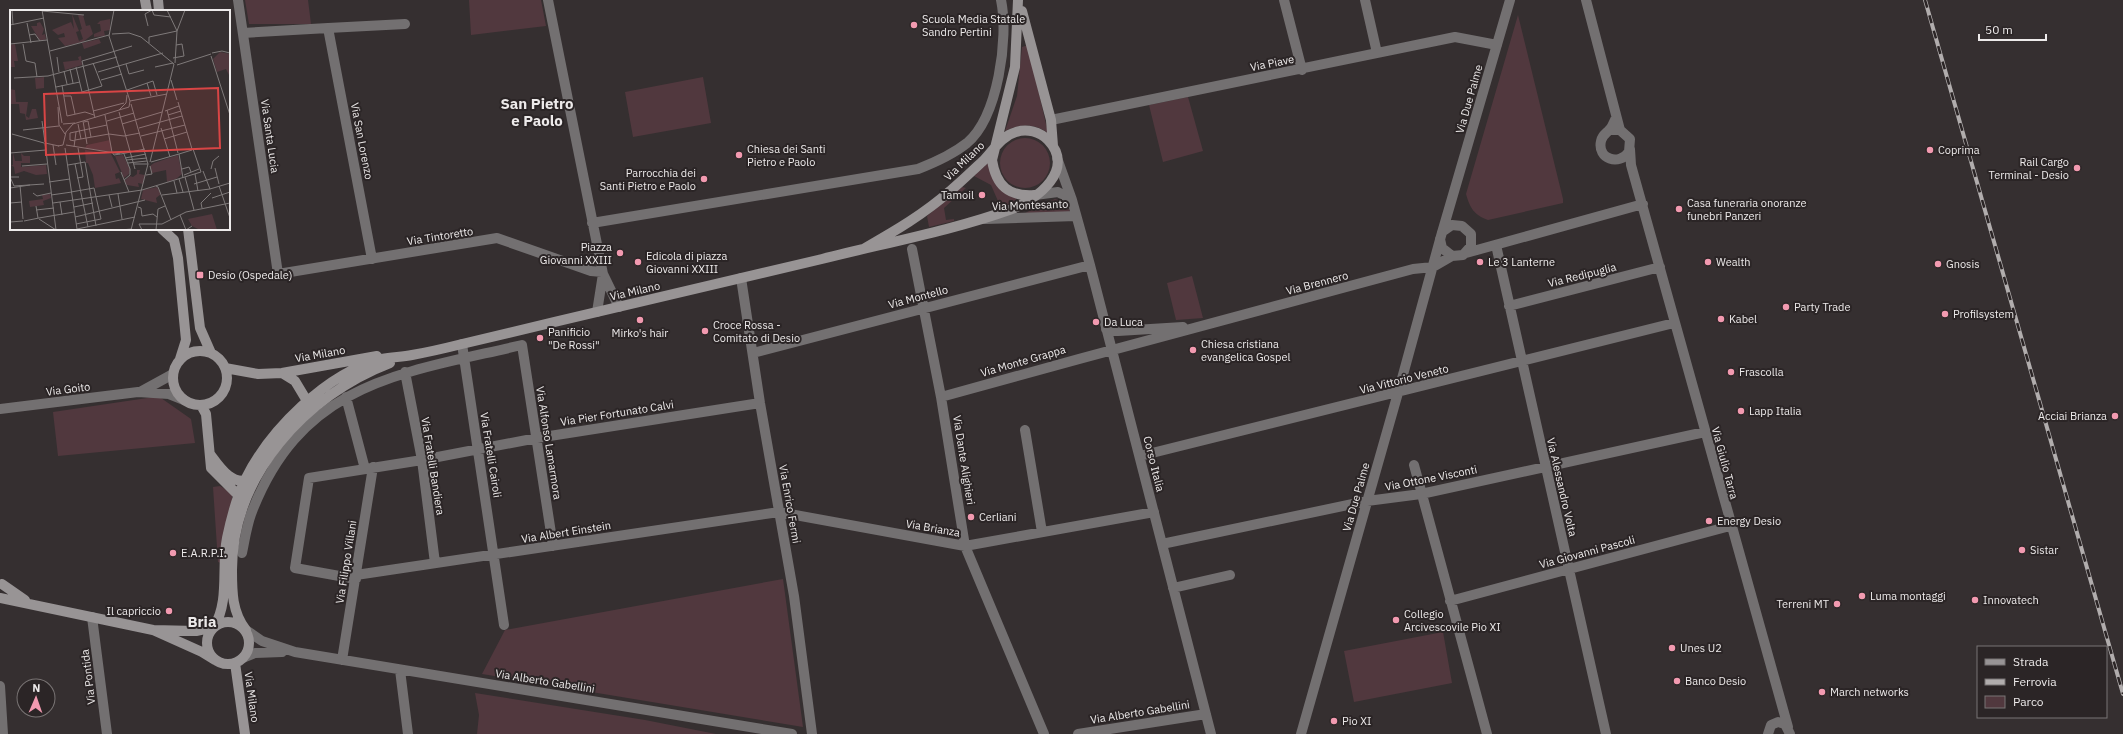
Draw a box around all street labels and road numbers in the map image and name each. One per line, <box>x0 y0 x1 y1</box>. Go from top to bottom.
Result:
street label: Via Piave <box>1249 52 1295 74</box>
street label: Via Due Palme <box>1452 63 1486 135</box>
street label: Via Santa Lucia <box>258 98 282 174</box>
street label: Via San Lorenzo <box>348 101 376 181</box>
street label: Via Milano <box>941 138 987 184</box>
street label: Via Montesanto <box>991 197 1069 213</box>
street label: Via Tintoretto <box>406 224 474 248</box>
street label: Via Redipuglia <box>1546 260 1618 290</box>
street label: Via Brennero <box>1284 268 1350 298</box>
street label: Via Milano <box>609 278 661 304</box>
street label: Via Montello <box>887 282 949 312</box>
street label: Via Monte Grappa <box>979 342 1067 380</box>
street label: Via Milano <box>294 343 346 365</box>
street label: Via Vittorio Veneto <box>1358 361 1450 397</box>
street label: Via Goito <box>45 379 91 399</box>
street label: Via Alfonso Lamarmora <box>533 385 565 501</box>
street label: Via Pier Fortunato Calvi <box>559 397 675 429</box>
street label: Via Fratelli Cairoli <box>477 411 505 499</box>
street label: Via Dante Alighieri <box>950 414 978 506</box>
street label: Via Fratelli Bandiera <box>418 416 448 516</box>
street label: Via Giulio Tarra <box>1709 425 1741 501</box>
street label: Corso Italia <box>1140 435 1168 493</box>
street label: Via Alessandro Volta <box>1544 436 1580 538</box>
street label: Via Due Palme <box>1339 461 1373 533</box>
street label: Via Ottone Visconti <box>1384 462 1478 494</box>
street label: Via Enrico Fermi <box>776 463 804 545</box>
street label: Via Brianza <box>905 516 961 540</box>
street label: Via Albert Einstein <box>520 518 612 546</box>
street label: Via Filippo Villani <box>332 519 360 605</box>
street label: Via Giovanni Pascoli <box>1538 532 1636 572</box>
street label: Via Pontida <box>78 648 98 705</box>
street label: Via Alberto Gabellini <box>494 666 596 696</box>
street label: Via Milano <box>242 671 262 723</box>
street label: Via Alberto Gabellini <box>1089 697 1191 727</box>

